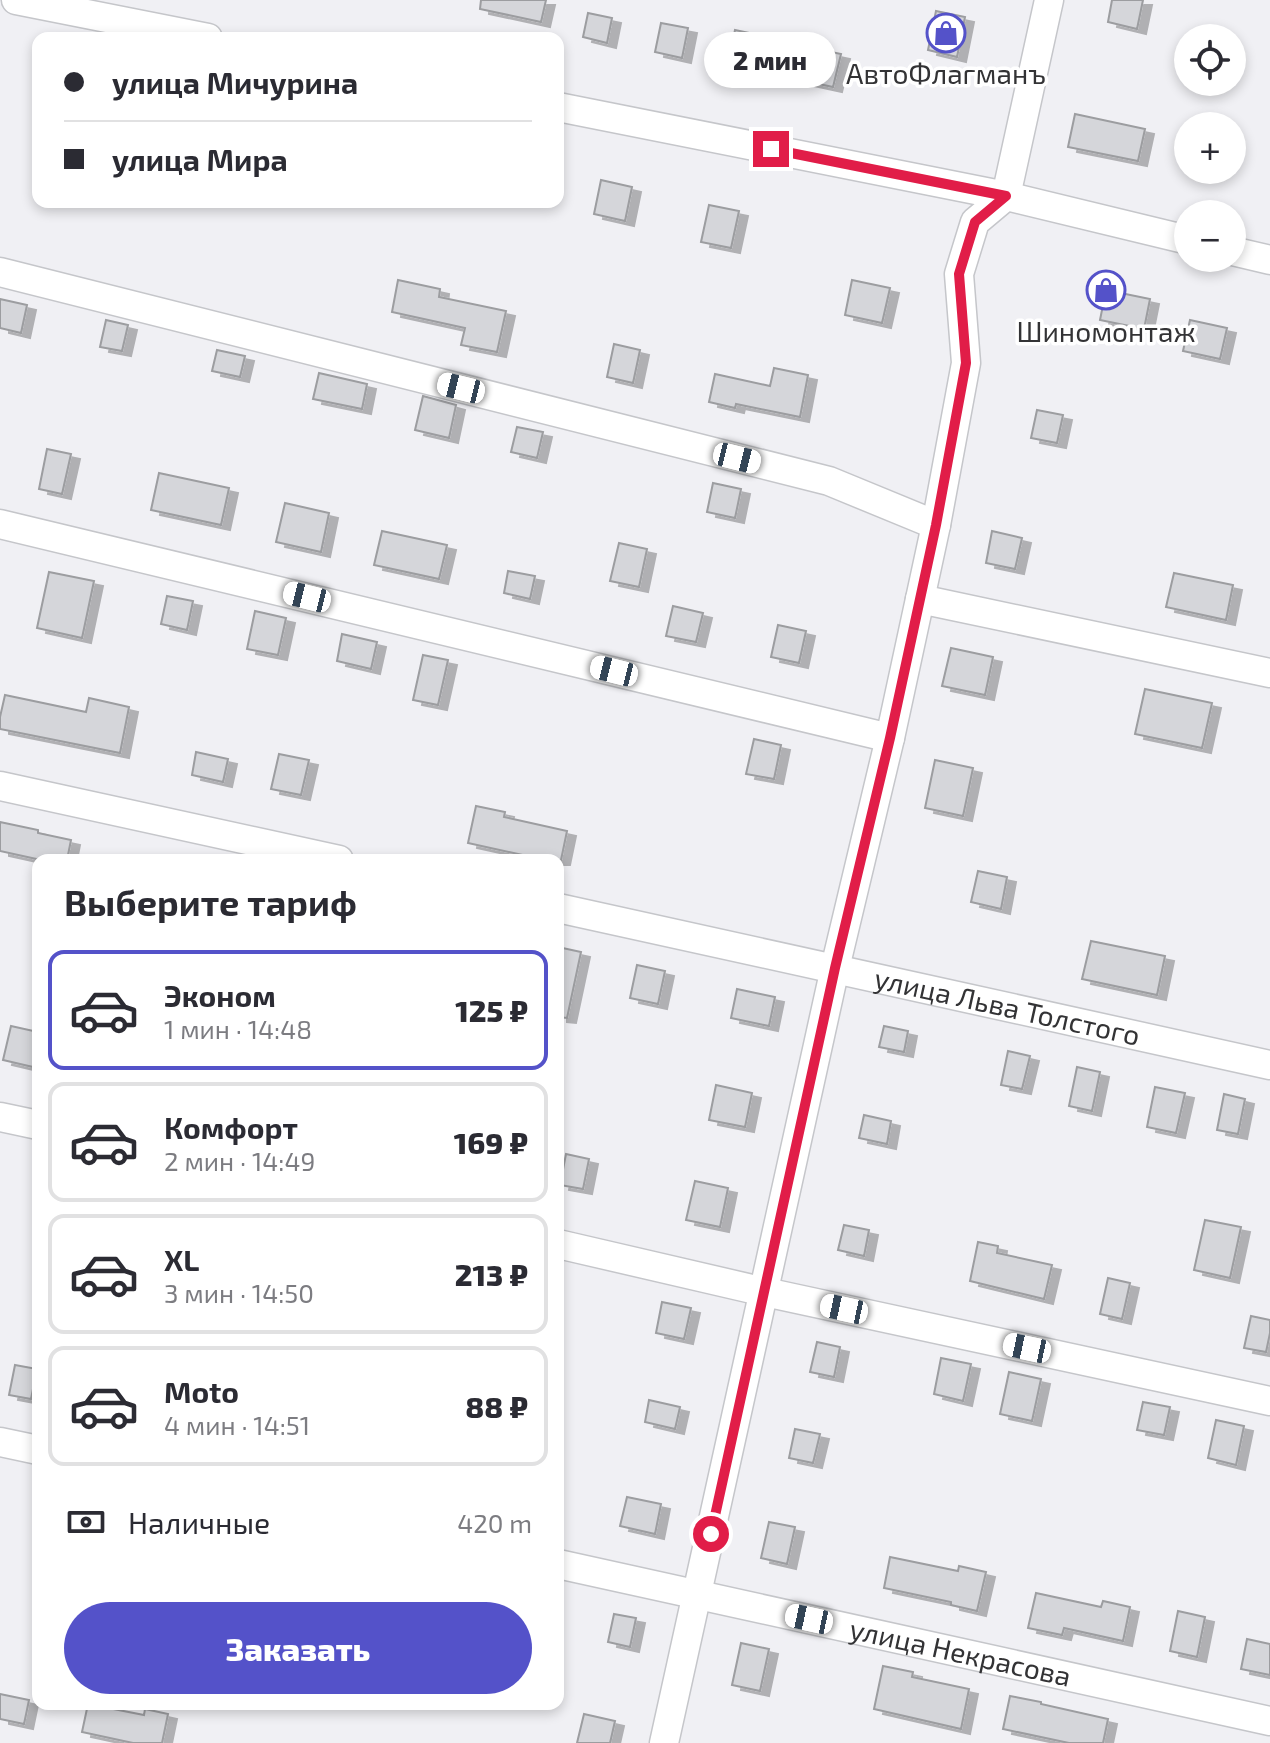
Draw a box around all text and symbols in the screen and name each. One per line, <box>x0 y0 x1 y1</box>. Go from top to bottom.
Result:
shop icon: АвтоФлагманъ <box>925 12 967 54</box>
map controls <box>1174 24 1246 272</box>
button: locate <box>1174 24 1246 96</box>
callout: 2 мин <box>705 33 837 89</box>
text: 2 мин <box>733 44 807 75</box>
place label: АвтоФлагманъ <box>846 56 1046 90</box>
text: улица Мичурина <box>112 64 358 100</box>
button: + <box>1174 112 1246 184</box>
route end <box>753 131 789 167</box>
text: улица Мира <box>112 141 288 177</box>
button: − <box>1174 200 1246 272</box>
shop icon: Шиномонтаж <box>1085 269 1127 311</box>
place label: Шиномонтаж <box>1016 314 1196 348</box>
car <box>435 371 487 405</box>
car <box>711 441 763 475</box>
car <box>281 580 333 614</box>
car <box>588 654 640 688</box>
text: Выберите тариф <box>64 880 357 923</box>
street label: улица Льва Толстого <box>871 960 1143 1052</box>
icon: car <box>68 974 140 1046</box>
text: Эконом <box>164 977 276 1013</box>
text: 125 ₽ <box>455 992 528 1028</box>
text: 1 мин · 14:48 <box>164 1013 312 1044</box>
icon: car <box>68 1106 140 1178</box>
text: Комфорт <box>164 1109 298 1145</box>
text: 169 ₽ <box>454 1124 528 1160</box>
text: 2 мин · 14:49 <box>164 1145 315 1176</box>
icon: car <box>68 1238 140 1310</box>
text: XL <box>164 1241 199 1277</box>
text: 213 ₽ <box>455 1256 528 1292</box>
text: 3 мин · 14:50 <box>164 1277 314 1308</box>
car <box>818 1292 870 1326</box>
car <box>1001 1331 1053 1365</box>
icon: car <box>68 1370 140 1442</box>
text: Moto <box>164 1373 239 1409</box>
text: 88 ₽ <box>465 1388 528 1424</box>
text: 4 мин · 14:51 <box>164 1409 310 1440</box>
icon: cash <box>64 1500 108 1544</box>
text: Наличные <box>128 1504 270 1540</box>
text: 420 m <box>457 1507 532 1538</box>
route start <box>693 1516 729 1552</box>
button: Заказать <box>64 1602 532 1694</box>
car <box>783 1602 835 1636</box>
street label: улица Некрасова <box>847 1611 1074 1693</box>

